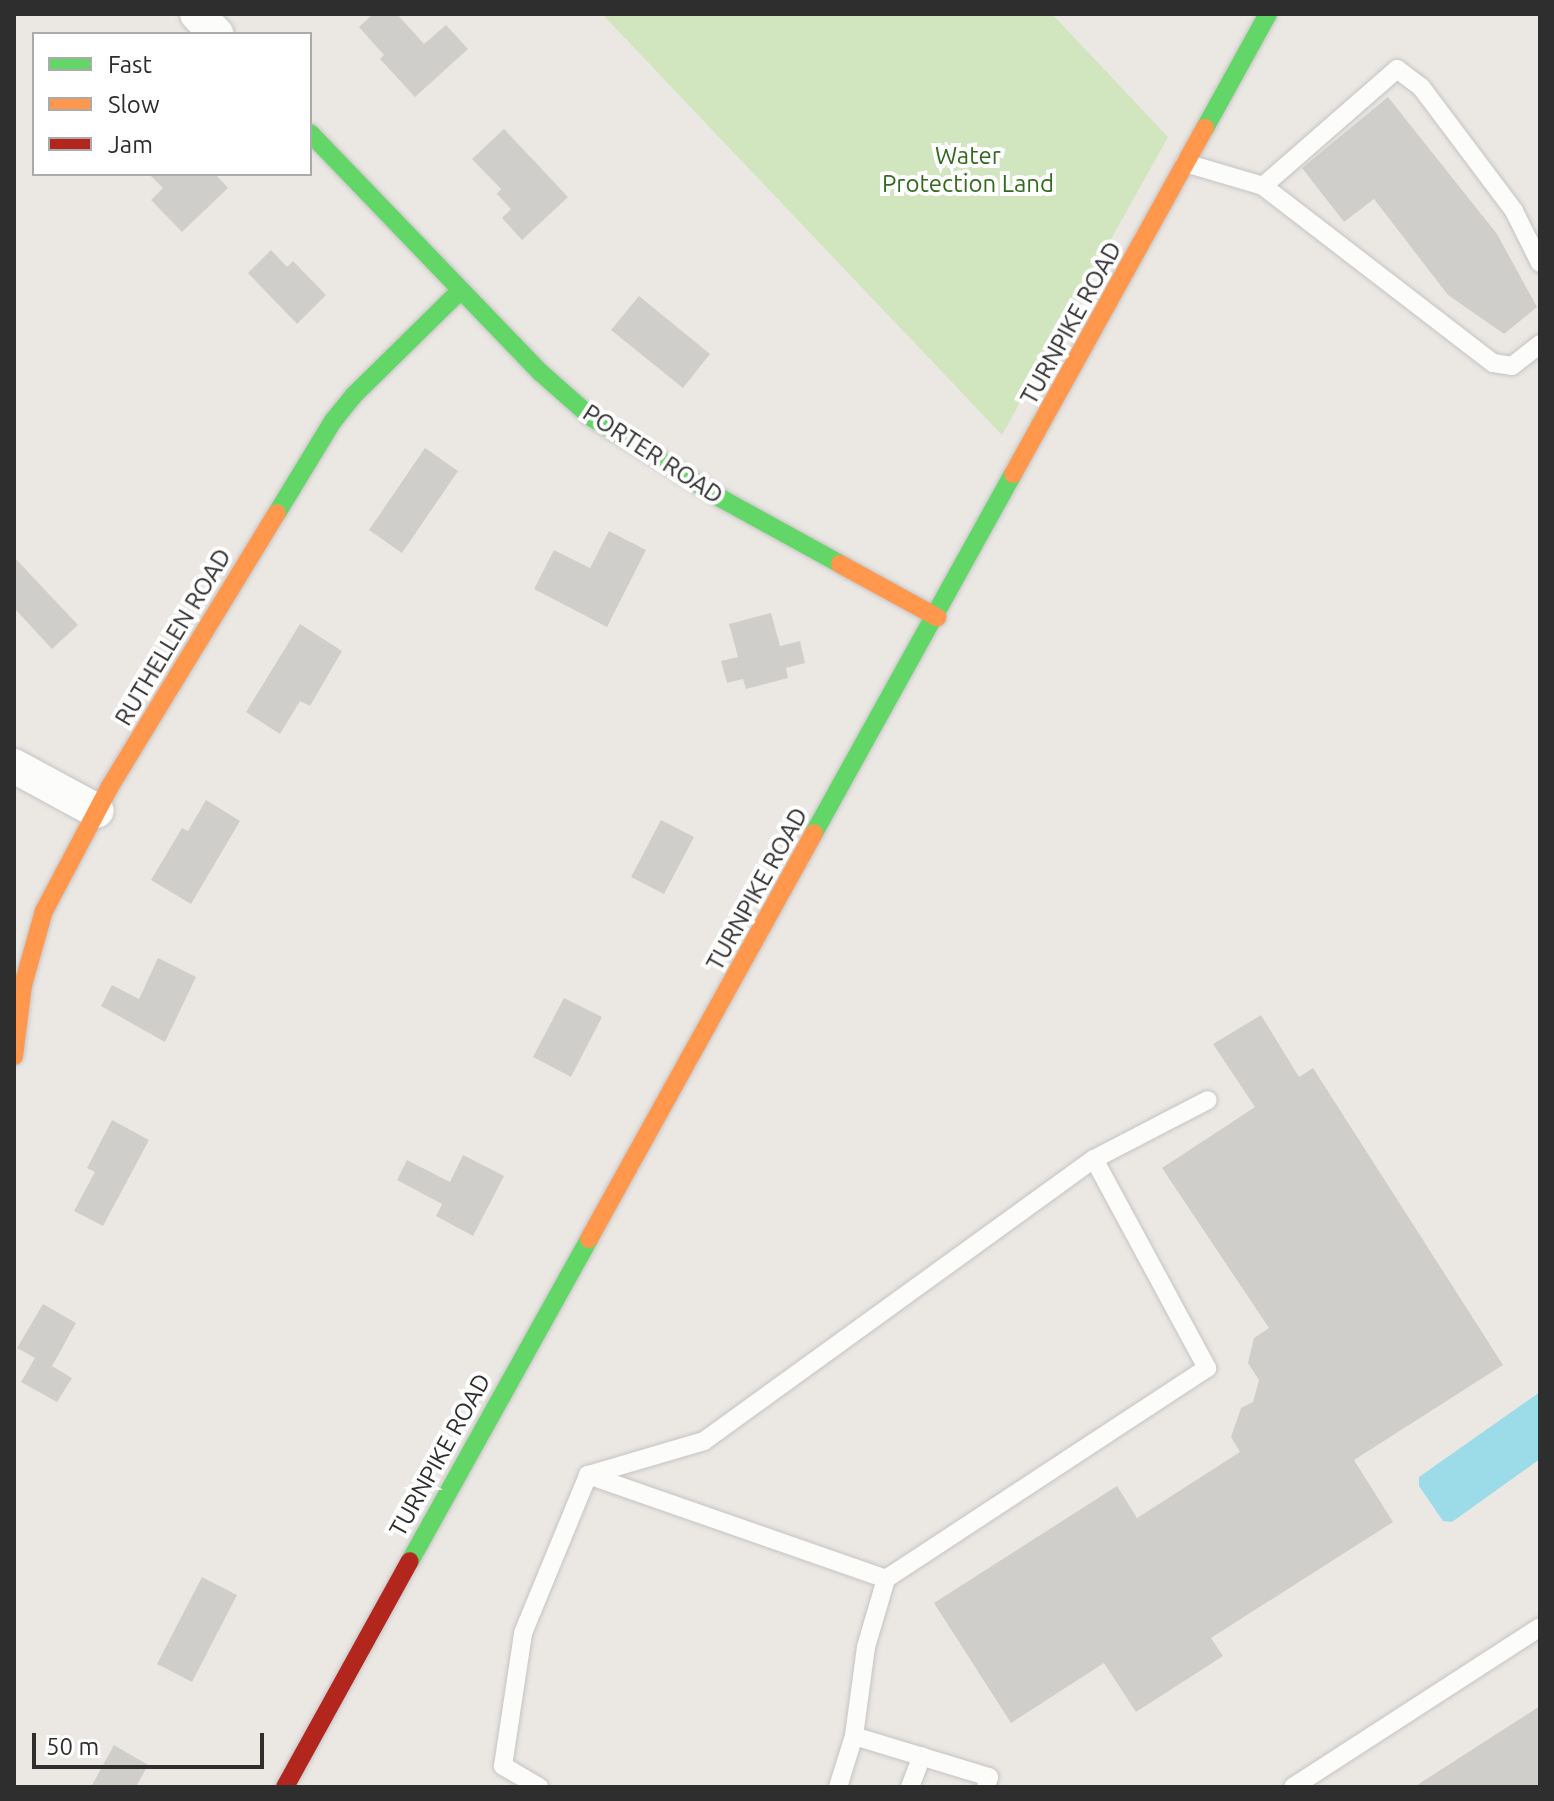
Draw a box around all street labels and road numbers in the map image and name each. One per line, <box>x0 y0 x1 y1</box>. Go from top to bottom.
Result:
street label: TURNPIKE ROAD <box>1014 237 1128 409</box>
street label: PORTER ROAD <box>578 398 728 510</box>
street label: RUTHELLEN ROAD <box>109 543 237 731</box>
street label: TURNPIKE ROAD <box>700 803 814 975</box>
street label: TURNPIKE ROAD <box>383 1369 497 1541</box>

